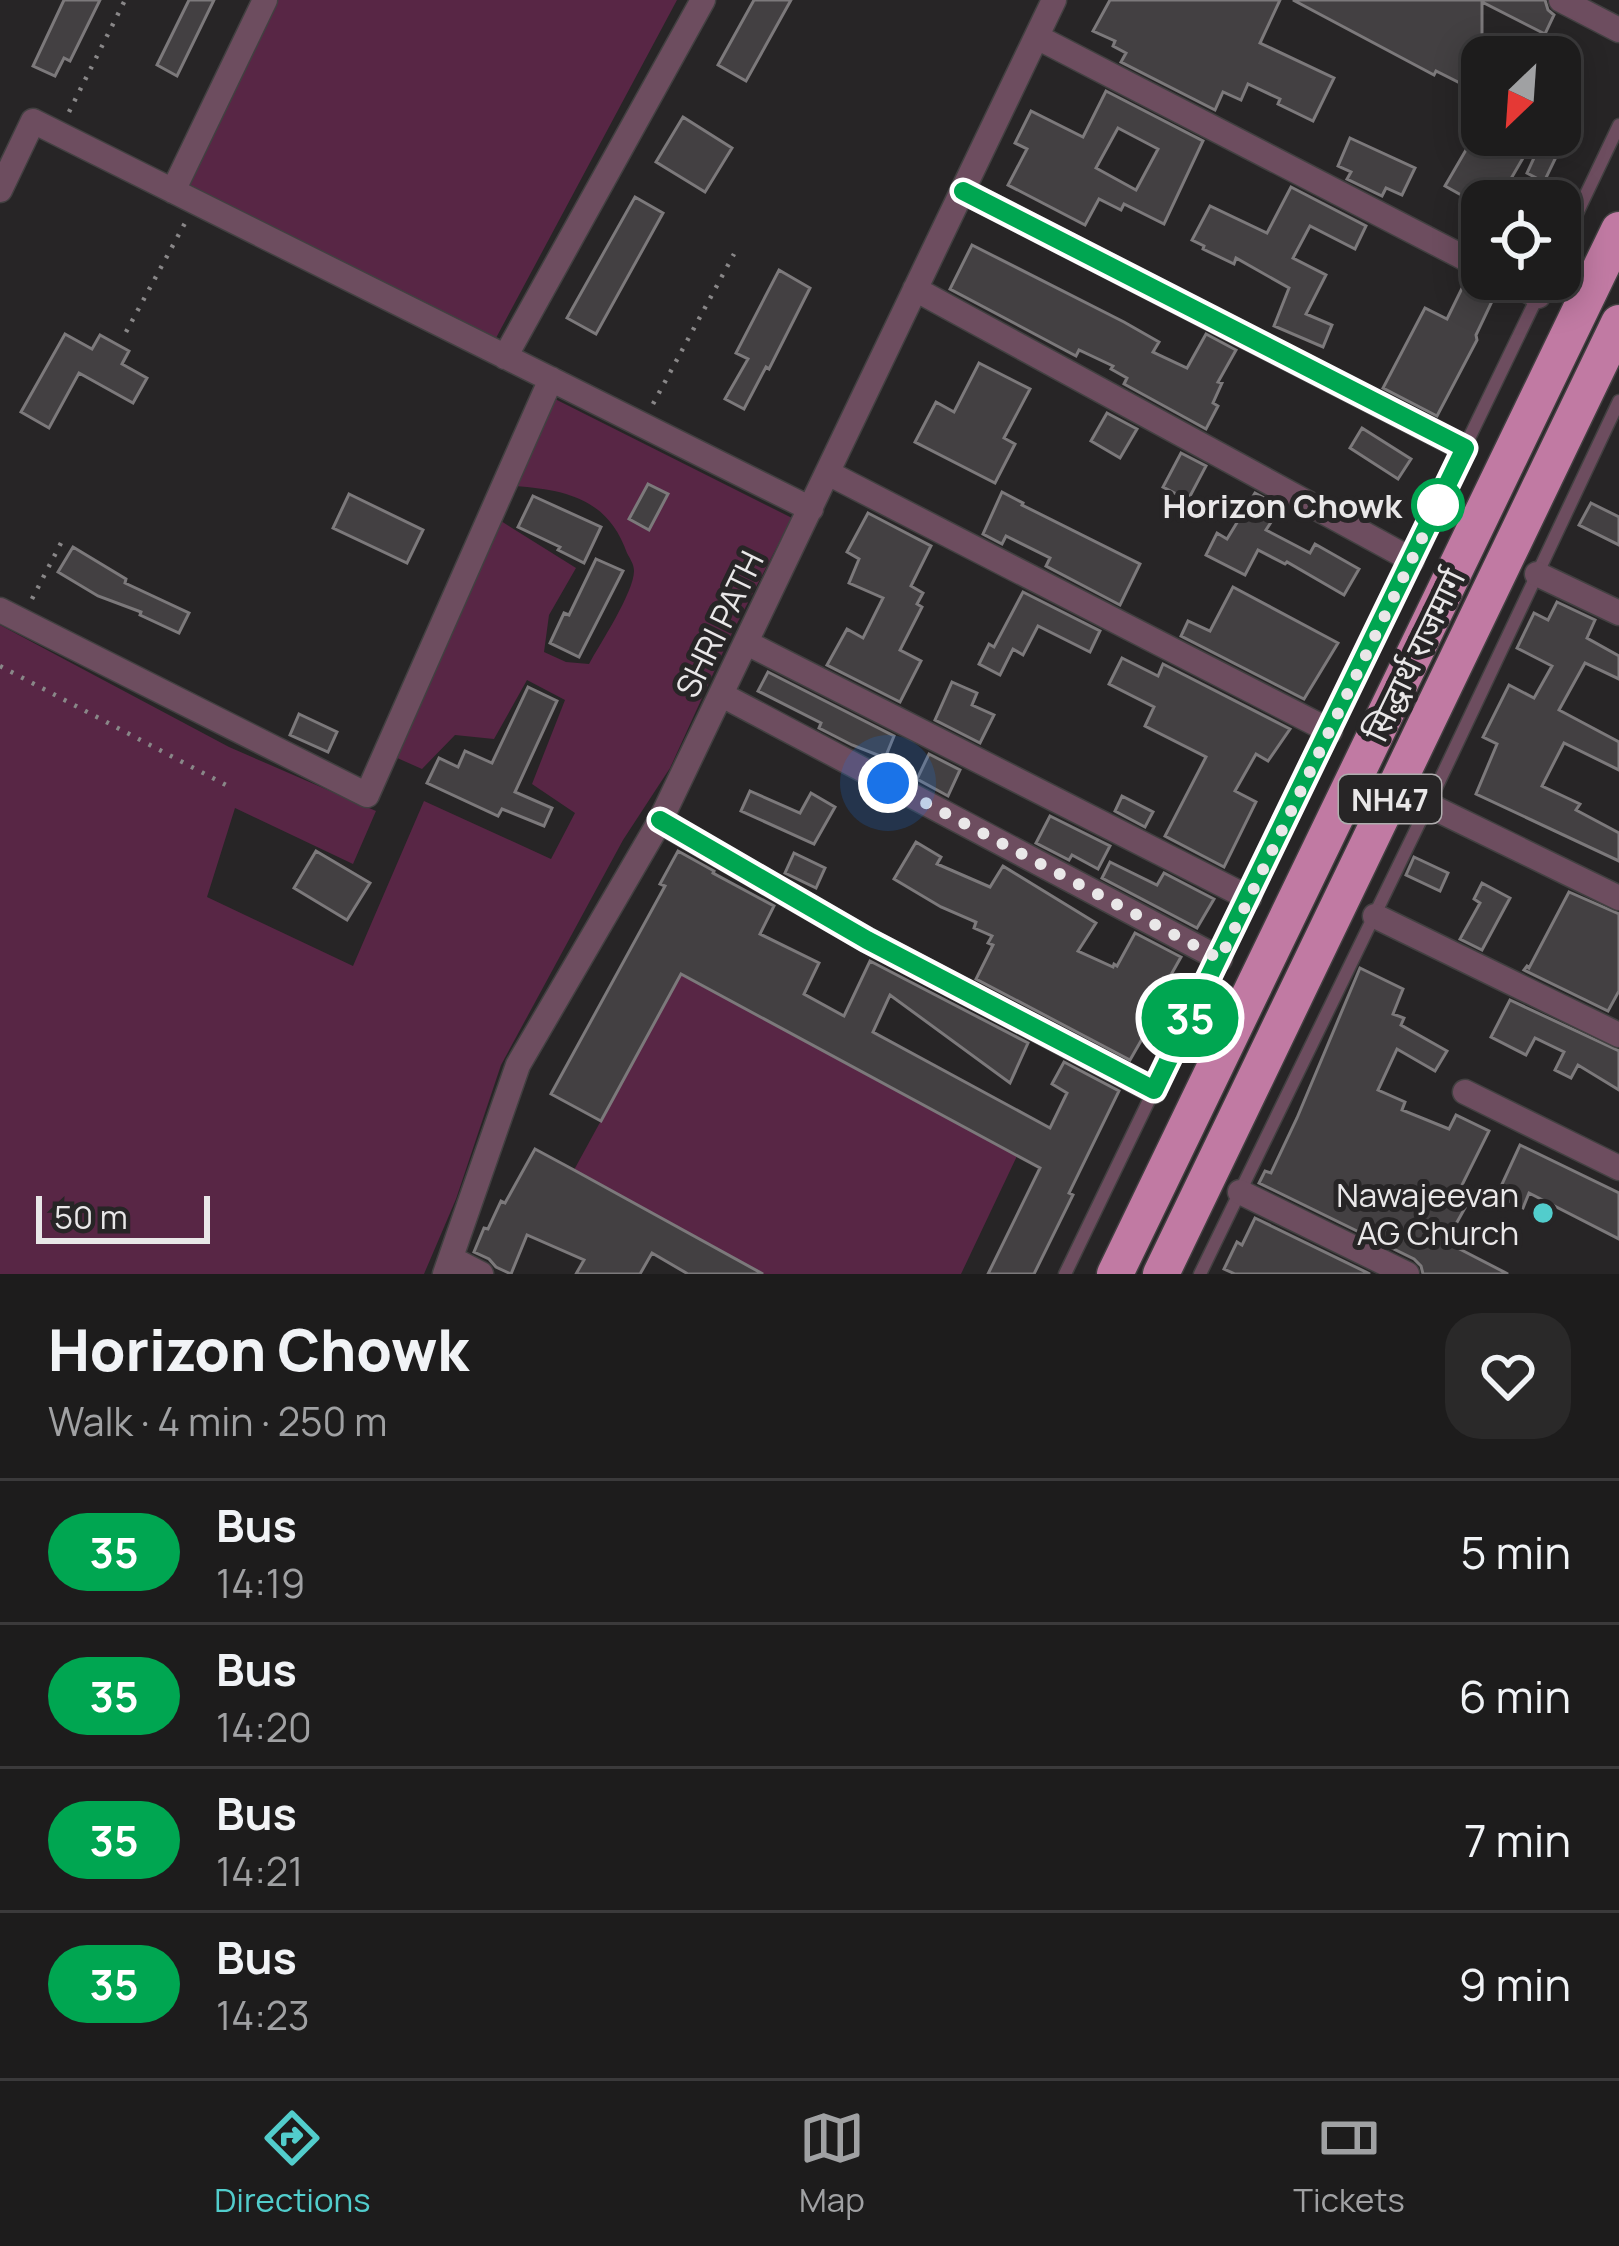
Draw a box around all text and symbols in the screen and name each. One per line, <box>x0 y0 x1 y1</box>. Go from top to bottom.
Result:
north arrow <box>1461 36 1581 156</box>
map controls <box>1461 36 1581 300</box>
button: locate <box>1461 180 1581 300</box>
marker: Horizon Chowk <box>1413 480 1463 530</box>
place label: Horizon Chowk <box>1162 483 1403 528</box>
street label: SHRI PATH <box>664 543 774 705</box>
street label: सिद्धार्थ राजमार्ग <box>1353 560 1476 749</box>
your location <box>858 753 918 813</box>
road number: NH47 <box>1339 775 1441 823</box>
line badge: 35 <box>1136 979 1244 1057</box>
text: 35 <box>1165 989 1215 1047</box>
place label: Nawajeevan AG Church <box>1336 1172 1519 1255</box>
scale bar <box>36 1190 210 1243</box>
text: 50 m <box>54 1194 128 1239</box>
marker: Nawajeevan AG Church <box>1530 1200 1556 1226</box>
text: Horizon Chowk <box>48 1310 469 1388</box>
button: heart <box>1445 1313 1571 1439</box>
text: Walk · 4 min · 250 m <box>48 1394 387 1448</box>
text: Bus <box>216 1494 297 1556</box>
text: 5 min <box>1461 1521 1571 1583</box>
text: 35 <box>89 1523 139 1581</box>
text: 14:19 <box>216 1556 305 1610</box>
text: Bus <box>216 1638 297 1700</box>
text: 6 min <box>1459 1665 1571 1727</box>
text: 35 <box>89 1667 139 1725</box>
text: 14:20 <box>216 1700 312 1754</box>
text: Bus <box>216 1782 297 1844</box>
text: 7 min <box>1464 1809 1571 1871</box>
text: 35 <box>89 1811 139 1869</box>
text: 14:21 <box>216 1844 303 1898</box>
text: Bus <box>216 1926 297 1988</box>
text: 9 min <box>1459 1953 1571 2015</box>
text: 35 <box>89 1955 139 2013</box>
text: 14:23 <box>216 1988 310 2042</box>
tab: Directions <box>214 2105 371 2222</box>
tab: Map <box>799 2105 865 2222</box>
tab: Tickets <box>1293 2105 1405 2222</box>

